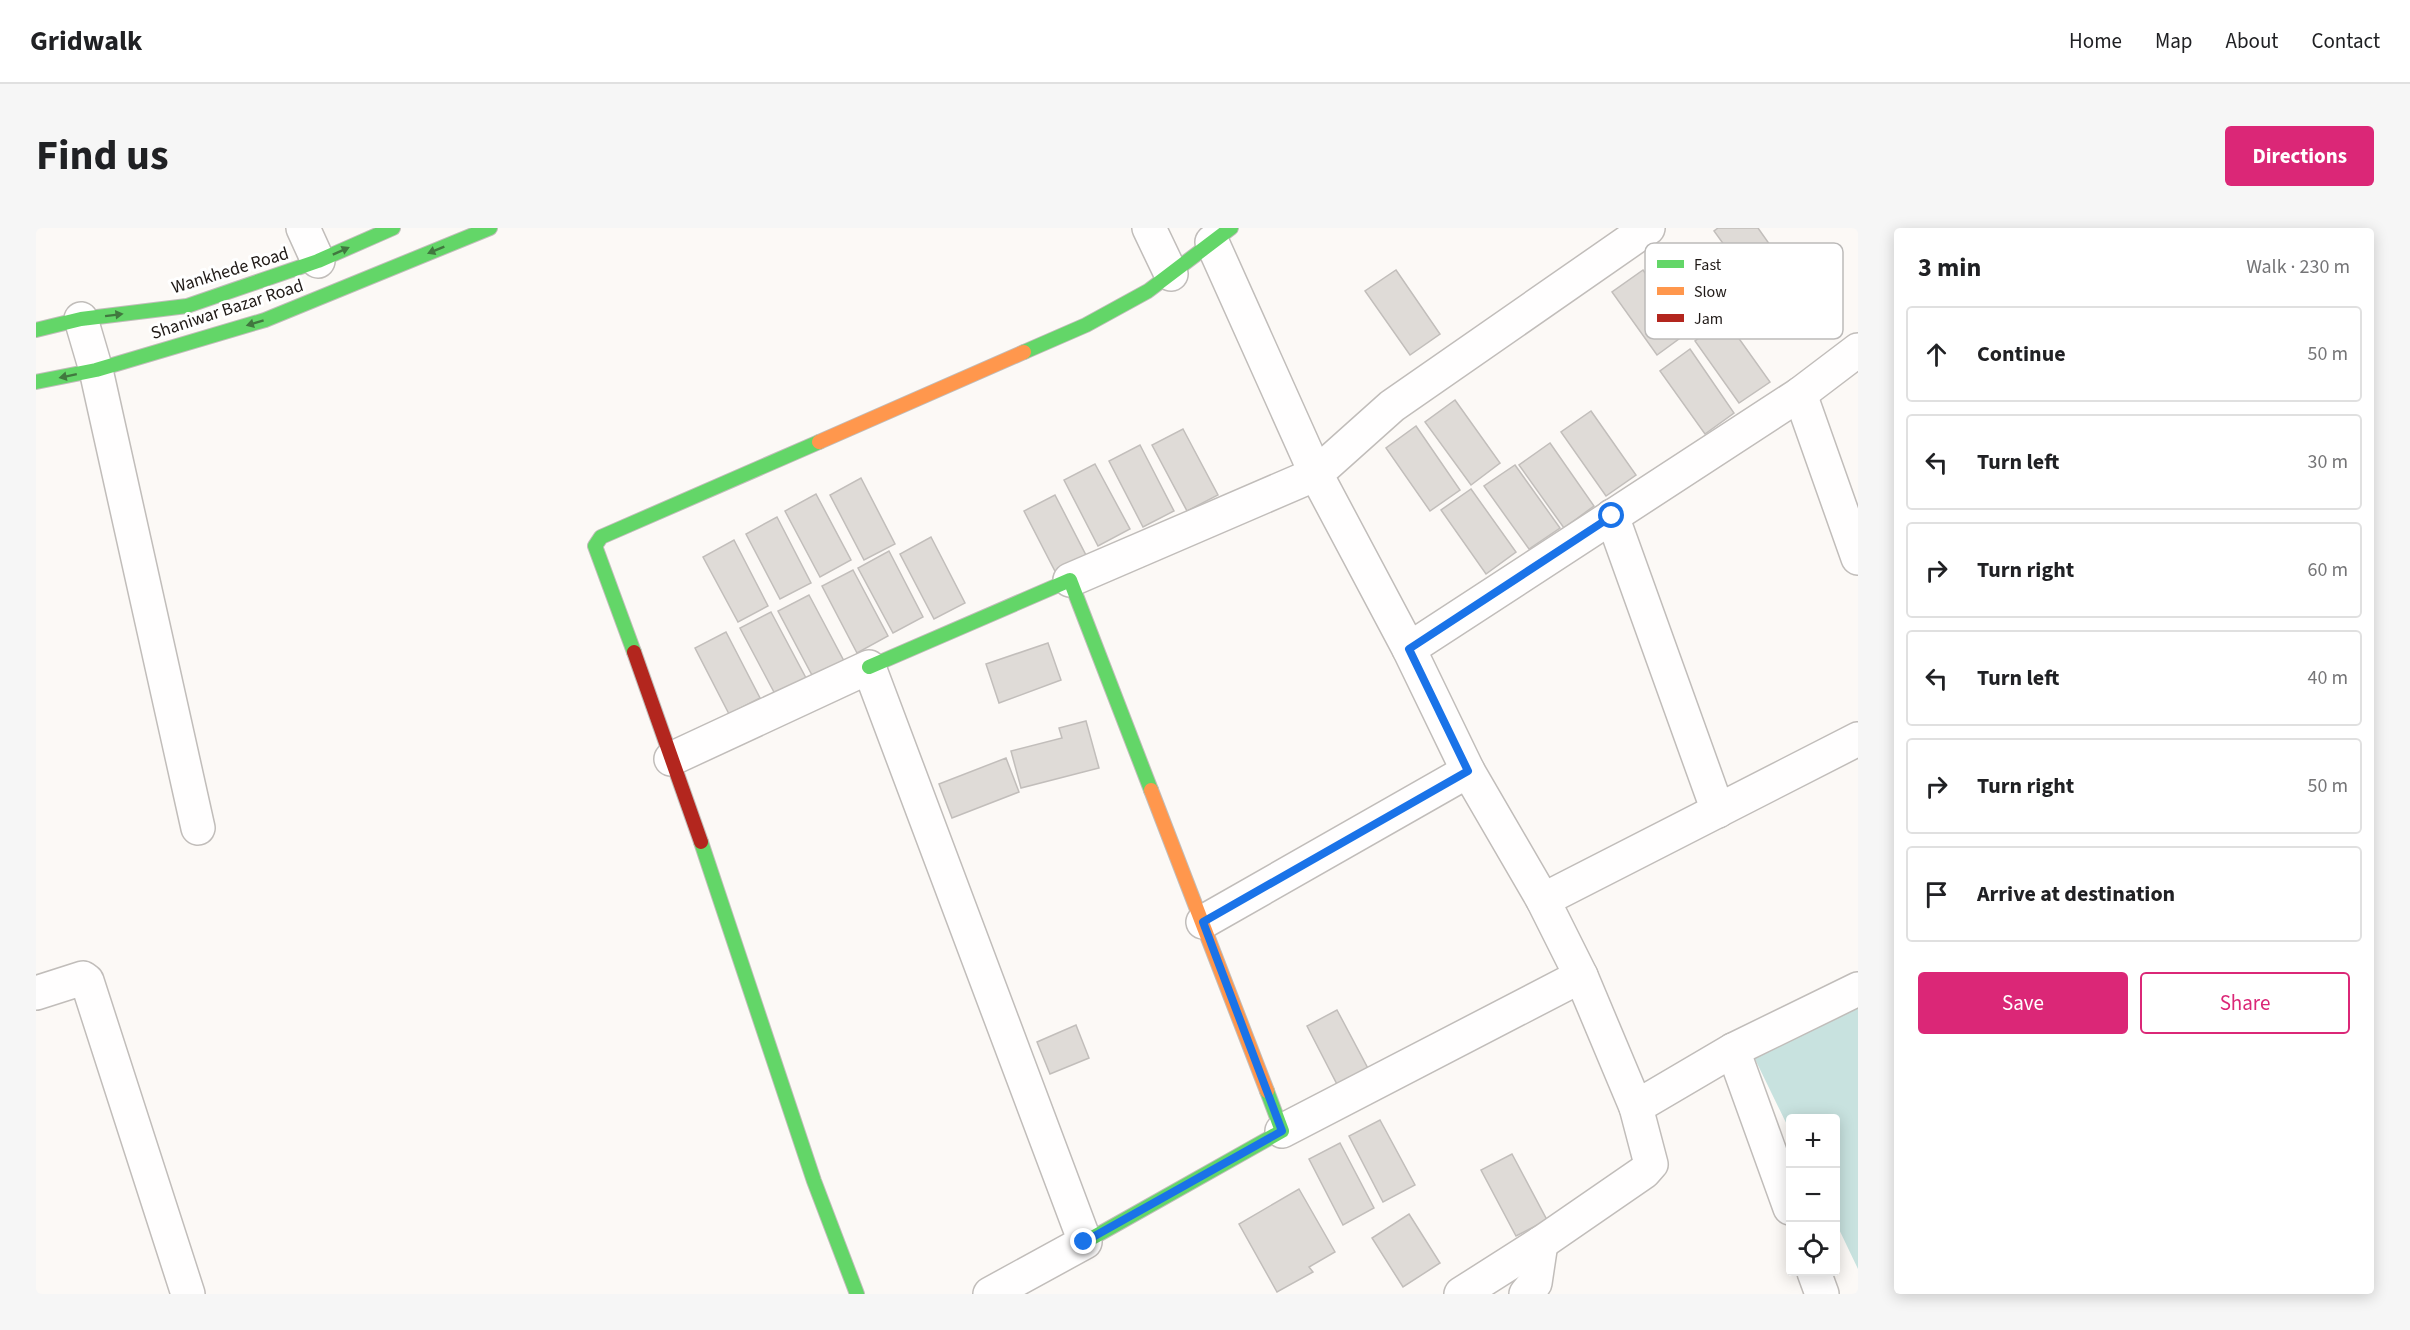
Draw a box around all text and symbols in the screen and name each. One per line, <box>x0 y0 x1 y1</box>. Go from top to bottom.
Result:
text: Gridwalk <box>30 21 142 61</box>
text: Home <box>2069 26 2122 56</box>
text: Map <box>2155 26 2193 56</box>
text: About <box>2226 26 2278 56</box>
text: Contact <box>2311 26 2380 56</box>
text: Find us <box>36 126 169 186</box>
button: Directions <box>2225 126 2374 186</box>
street label: Wankhede Road <box>168 241 292 300</box>
legend <box>1645 243 1843 339</box>
one-way arrow <box>332 246 350 255</box>
one-way arrow <box>427 246 445 255</box>
text: 3 min <box>1918 249 1981 286</box>
text: Walk · 230 m <box>2246 253 2350 281</box>
text: Fast <box>1694 254 1722 276</box>
street label: Shaniwar Bazar Road <box>148 273 307 346</box>
text: Slow <box>1694 281 1727 303</box>
text: Jam <box>1694 308 1723 330</box>
one-way arrow <box>104 310 123 320</box>
one-way arrow <box>246 319 264 328</box>
icon: ahead <box>1920 338 1953 371</box>
text: Continue <box>1977 338 2066 370</box>
text: 50 m <box>2308 340 2348 368</box>
one-way arrow <box>58 371 77 381</box>
icon: left <box>1920 446 1953 479</box>
text: Turn left <box>1977 446 2059 478</box>
text: 30 m <box>2308 448 2348 476</box>
route start <box>1598 502 1624 528</box>
icon: right <box>1920 554 1953 587</box>
text: Turn right <box>1977 554 2074 586</box>
text: 60 m <box>2308 556 2348 584</box>
icon: left <box>1920 662 1953 695</box>
text: Turn left <box>1977 662 2059 694</box>
text: 40 m <box>2308 664 2348 692</box>
icon: right <box>1920 770 1953 803</box>
text: Turn right <box>1977 770 2074 802</box>
text: 50 m <box>2308 772 2348 800</box>
icon: arrive <box>1920 878 1953 911</box>
text: Arrive at destination <box>1977 878 2175 910</box>
button: Save <box>1918 972 2128 1034</box>
button: Share <box>2140 972 2350 1034</box>
map controls <box>1786 1114 1840 1276</box>
button: + <box>1786 1114 1840 1168</box>
button: − <box>1786 1168 1840 1222</box>
button: locate <box>1786 1222 1840 1276</box>
route end <box>1070 1228 1096 1254</box>

